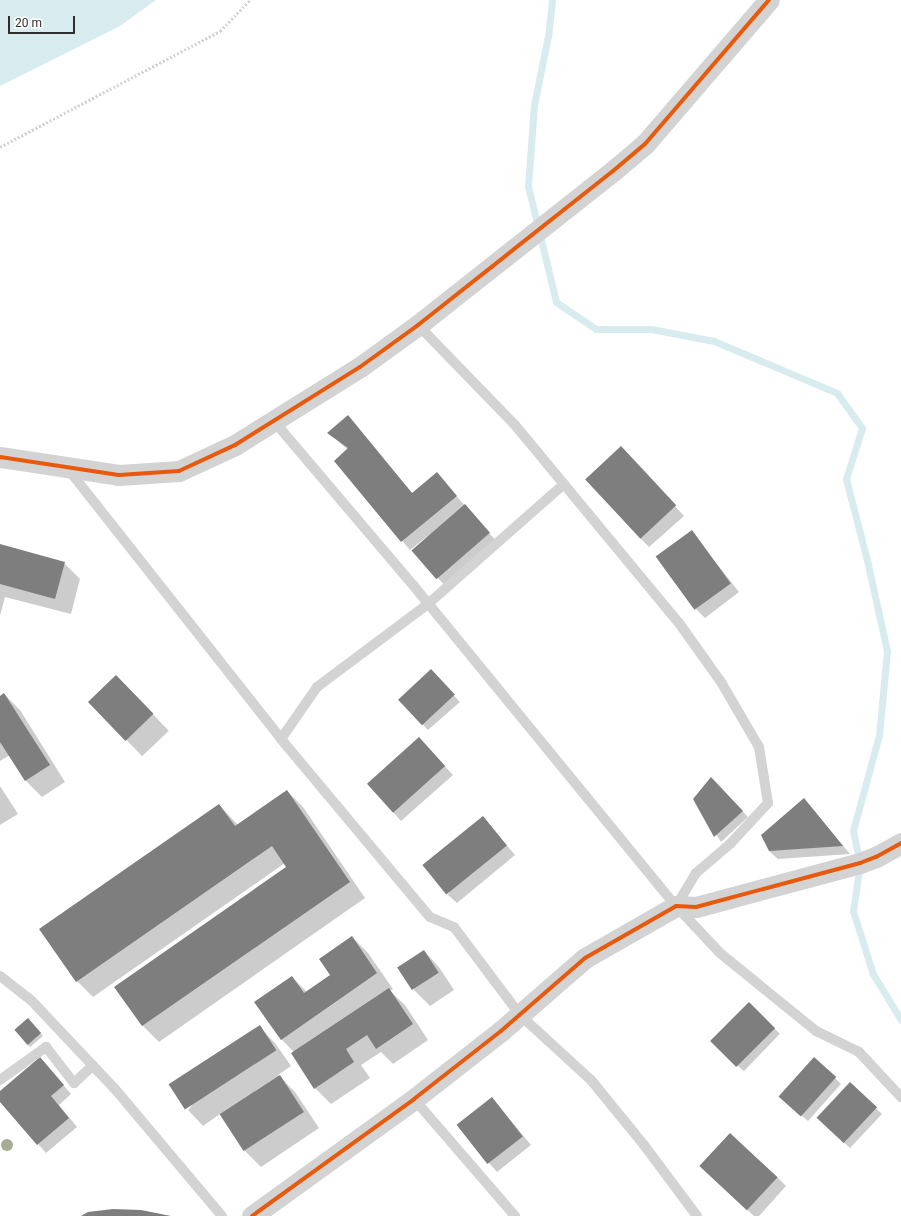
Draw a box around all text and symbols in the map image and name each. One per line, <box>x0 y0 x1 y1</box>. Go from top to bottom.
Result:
scale bar <box>10 8 77 34</box>
text: 20 m <box>15 16 42 30</box>

